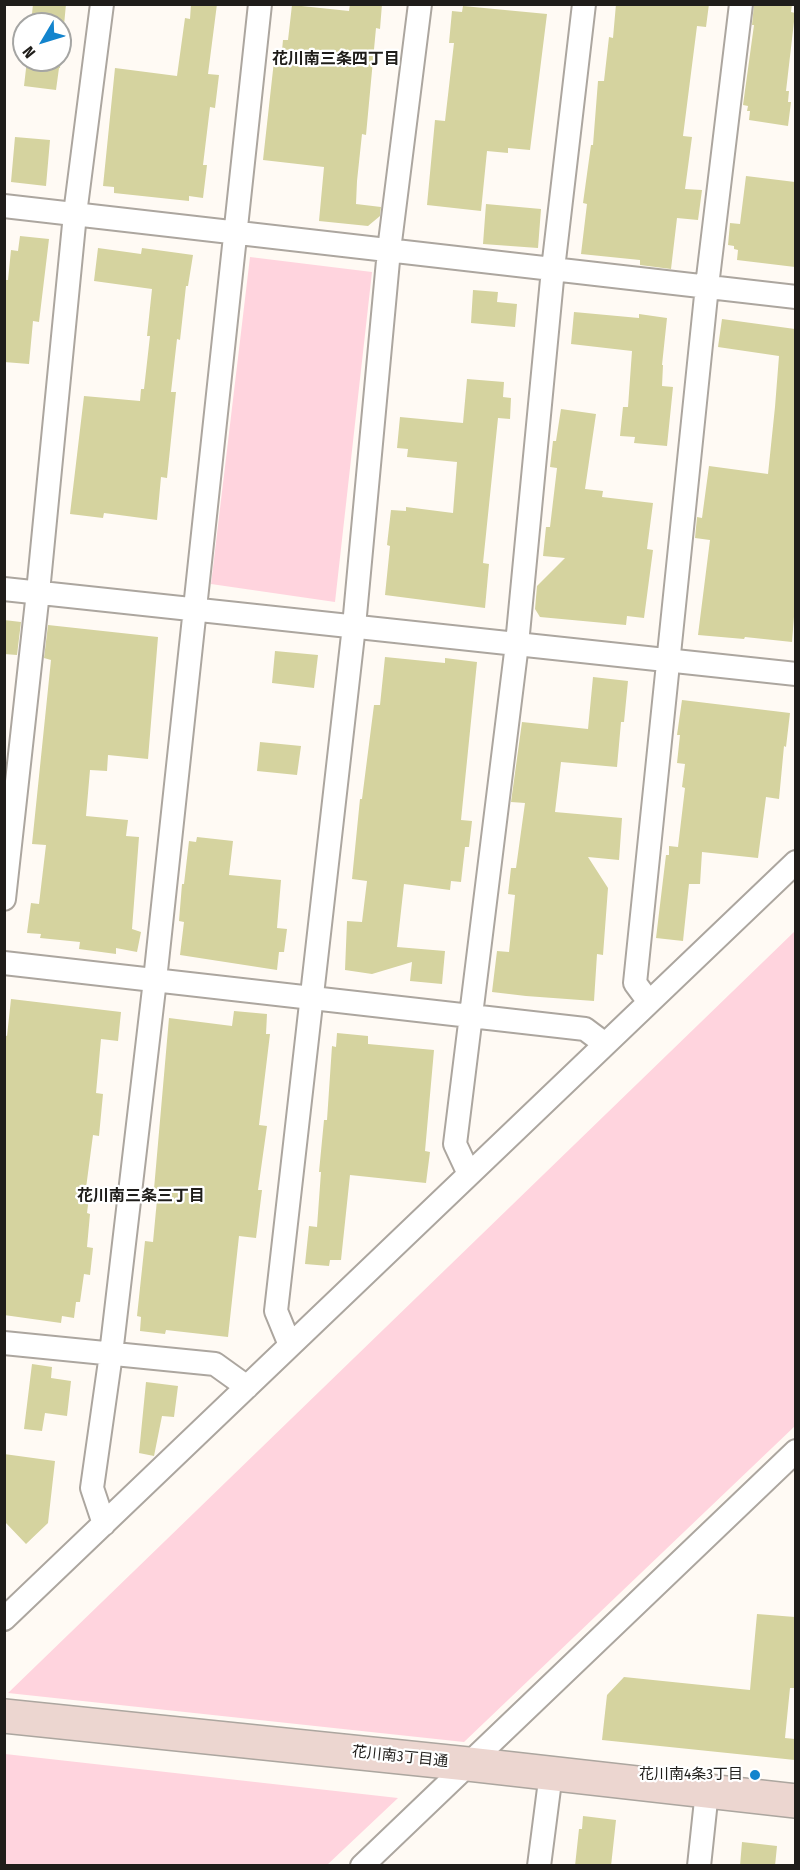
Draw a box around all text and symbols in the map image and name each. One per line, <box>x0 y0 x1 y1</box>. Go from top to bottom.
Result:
north arrow <box>12 12 72 72</box>
text: N <box>19 43 39 62</box>
district label: 花川南三条四丁目 <box>272 50 400 70</box>
district label: 花川南三条三丁目 <box>77 1187 205 1207</box>
street label: 花川南3丁目通 <box>351 1743 449 1771</box>
place label: 花川南4条3丁目 <box>639 1766 743 1784</box>
marker: 花川南4条3丁目 <box>748 1768 762 1782</box>

